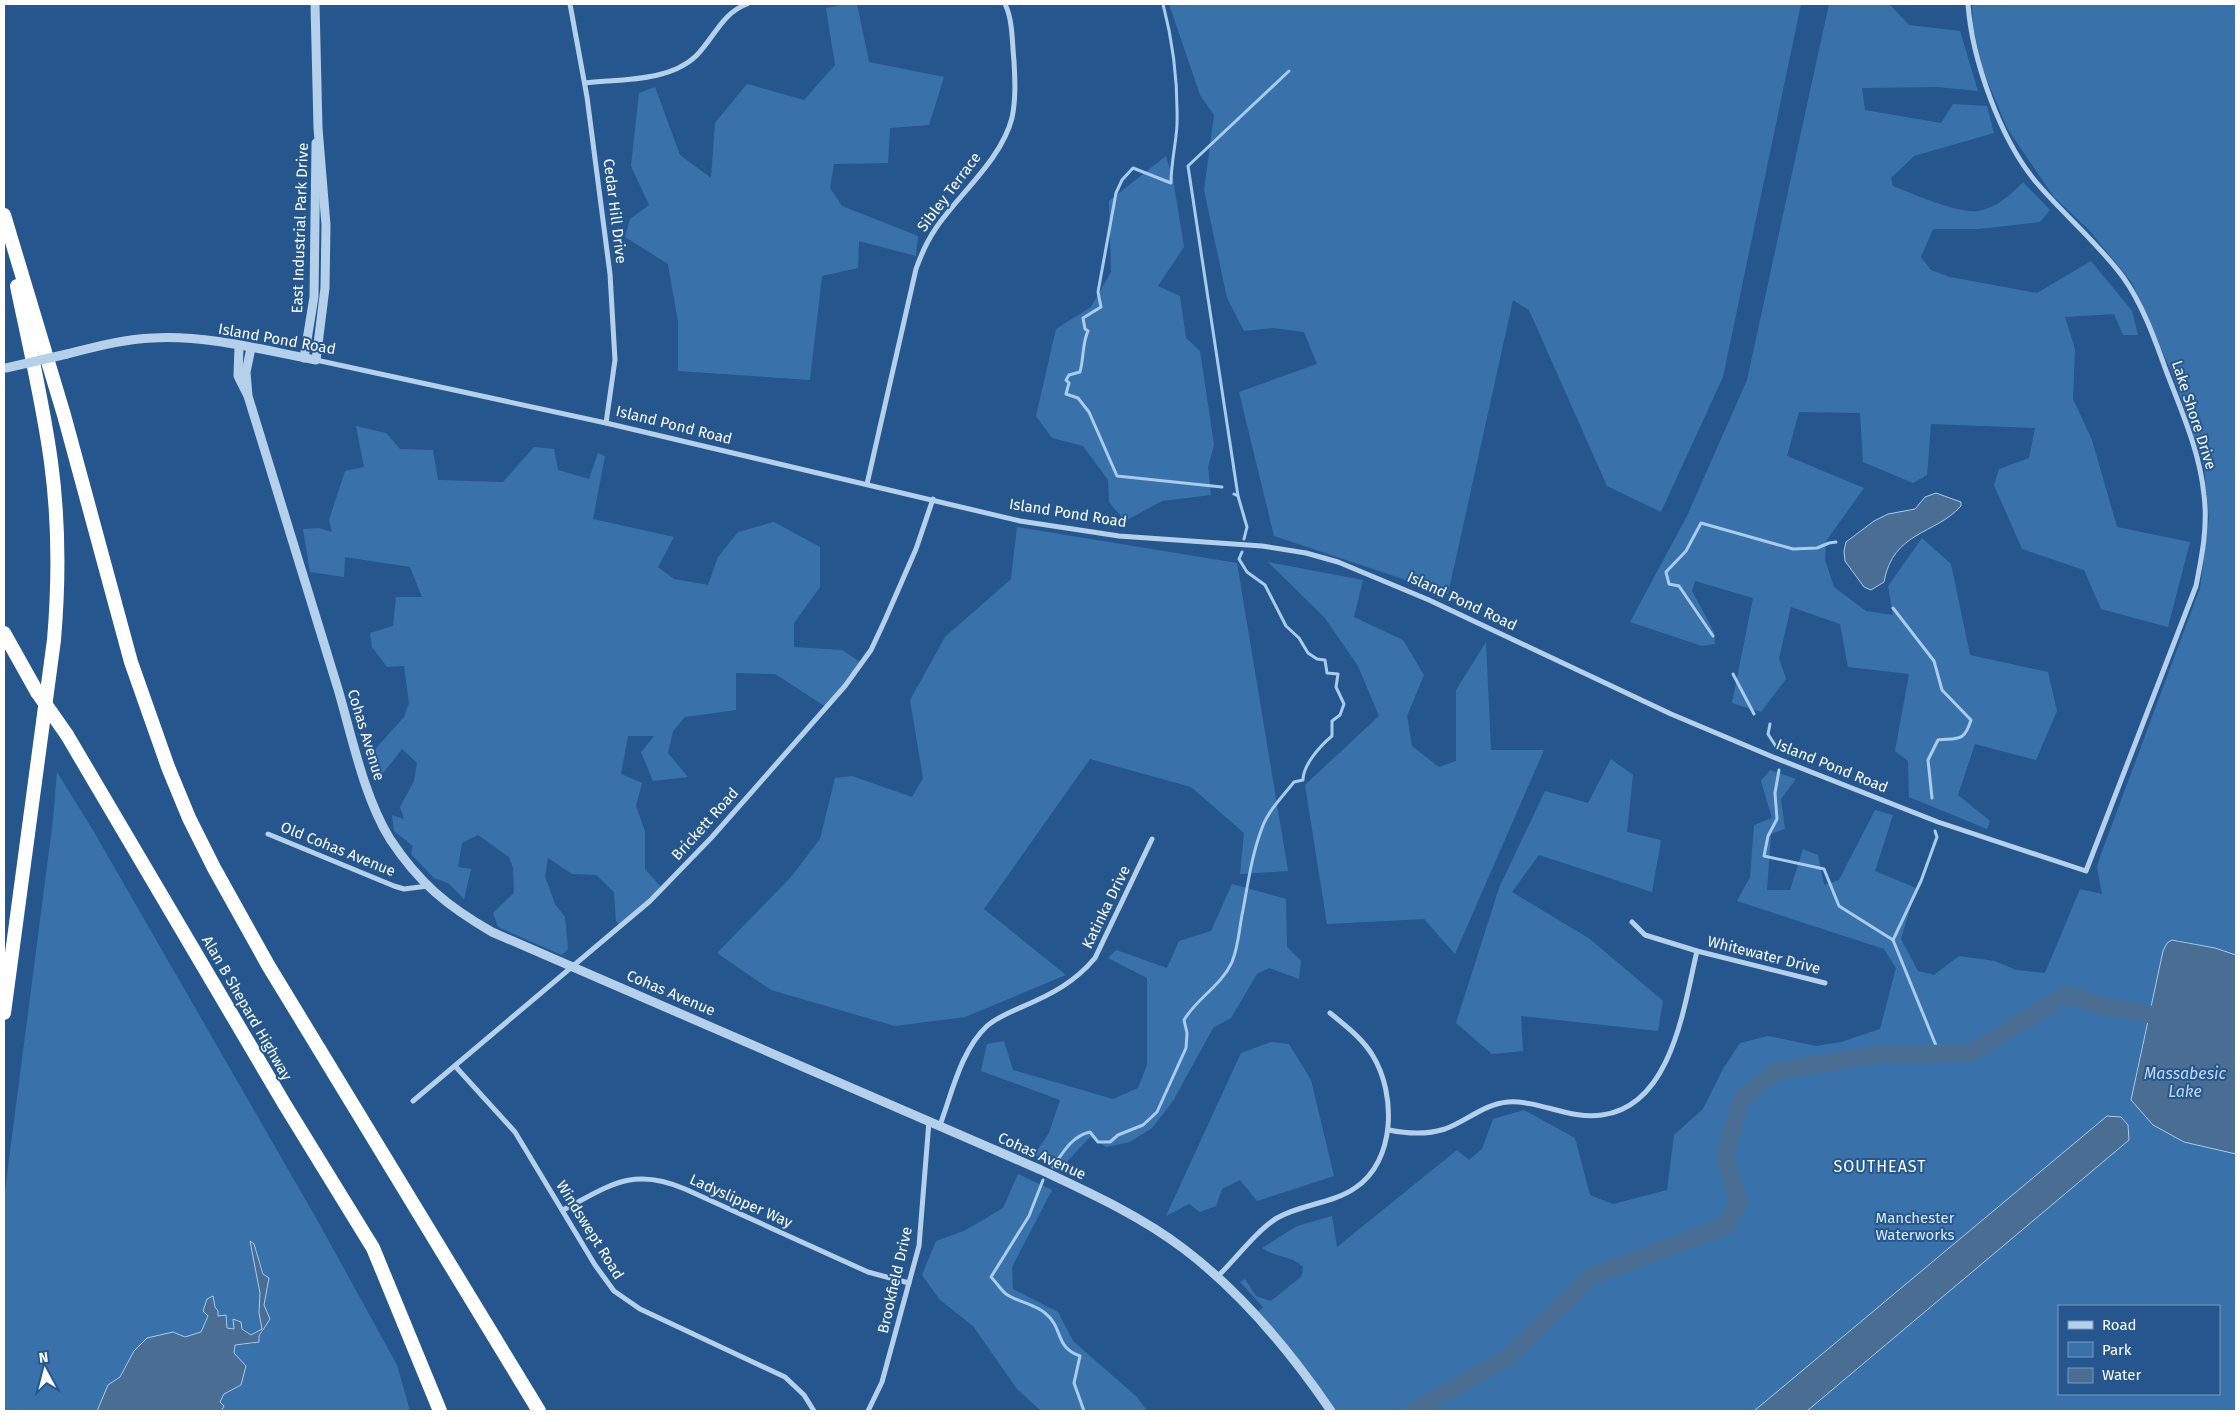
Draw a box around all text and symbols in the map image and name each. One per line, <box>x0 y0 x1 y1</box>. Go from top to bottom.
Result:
street label: East Industrial Park Drive <box>288 142 312 314</box>
street label: Sibley Terrace <box>913 149 985 235</box>
street label: Cedar Hill Drive <box>600 158 630 264</box>
street label: Island Pond Road <box>217 320 337 358</box>
street label: Lake Shore Drive <box>2168 358 2220 472</box>
street label: Island Pond Road <box>614 402 734 448</box>
street label: Island Pond Road <box>1008 495 1128 531</box>
street label: Island Pond Road <box>1404 568 1520 634</box>
street label: Cohas Avenue <box>344 687 388 783</box>
street label: Island Pond Road <box>1773 735 1891 797</box>
street label: Brickett Road <box>668 784 742 864</box>
street label: Old Cohas Avenue <box>278 818 398 880</box>
street label: Katinka Drive <box>1078 863 1134 951</box>
street label: Alan B Shepard Highway <box>198 932 296 1084</box>
street label: Whitewater Drive <box>1706 932 1822 978</box>
street label: Cohas Avenue <box>624 966 718 1020</box>
water label: Massabesic Lake <box>2144 1064 2226 1101</box>
street label: Cohas Avenue <box>995 1129 1089 1183</box>
district label: SOUTHEAST <box>1834 1157 1926 1176</box>
street label: Ladyslipper Way <box>687 1170 796 1232</box>
street label: Windswept Road <box>552 1177 628 1283</box>
park label: Manchester Waterworks <box>1875 1209 1955 1244</box>
street label: Brookfield Drive <box>874 1225 916 1335</box>
legend <box>2058 1305 2220 1395</box>
text: Road <box>2102 1316 2137 1334</box>
text: Park <box>2102 1341 2132 1359</box>
north arrow <box>20 1345 70 1395</box>
text: N <box>38 1349 49 1367</box>
text: Water <box>2102 1366 2141 1384</box>

